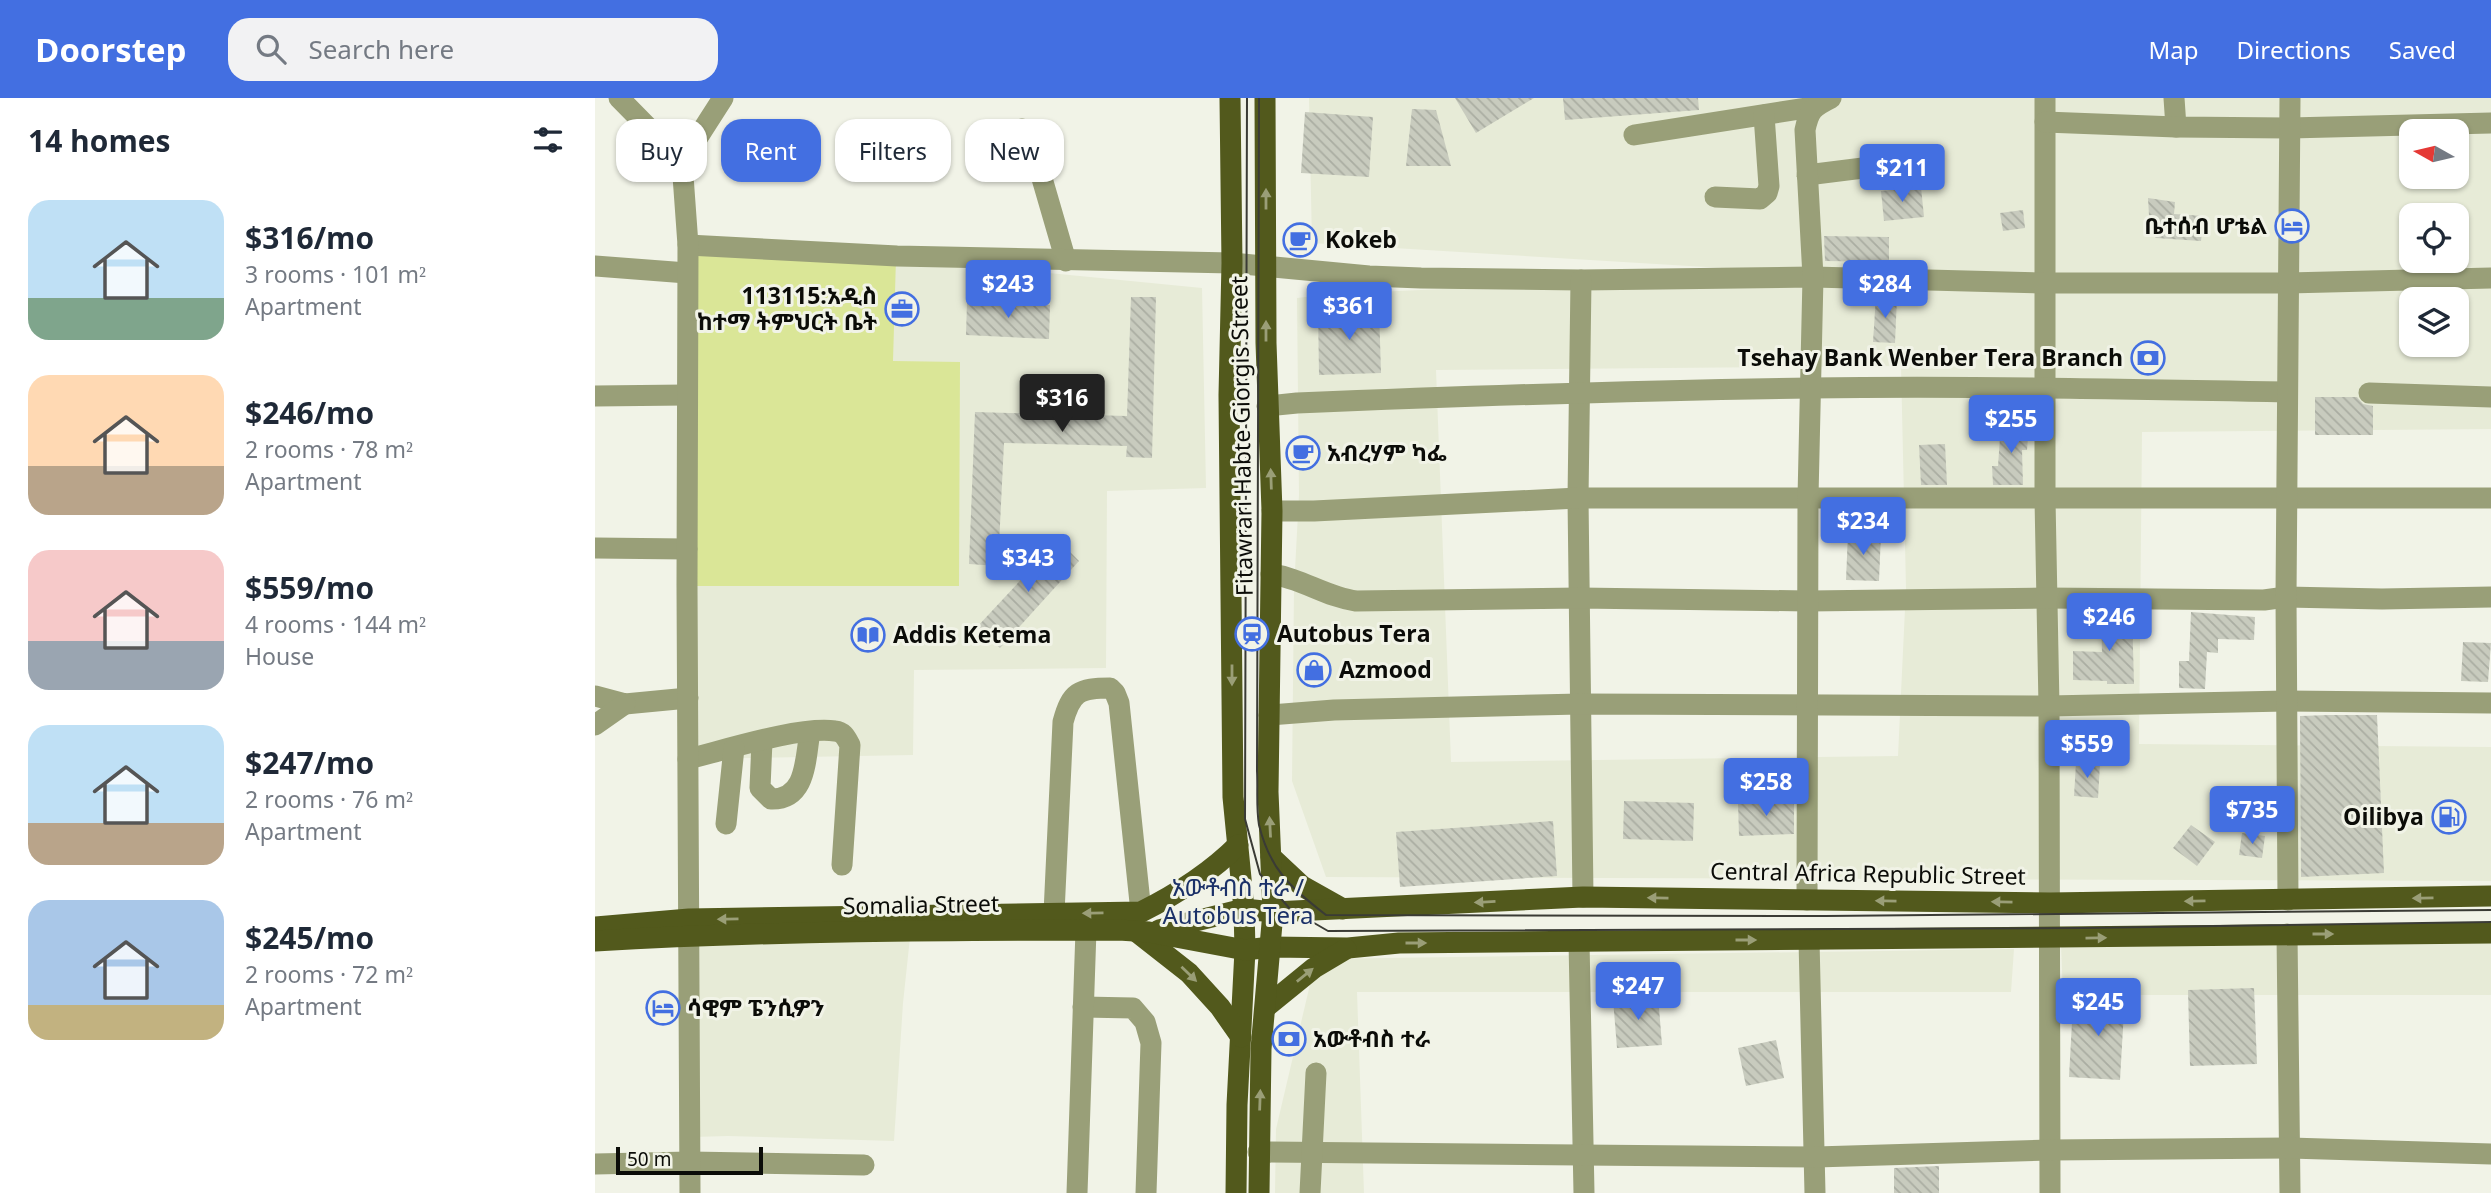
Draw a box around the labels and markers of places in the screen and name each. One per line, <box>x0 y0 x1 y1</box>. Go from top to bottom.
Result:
pin: $211 <box>1861 144 1943 204</box>
hotel icon: ቤተሰብ ሆቴል <box>2273 207 2311 245</box>
place label: ቤተሰብ ሆቴል <box>2144 209 2267 241</box>
cafe icon: Kokeb <box>1281 221 1319 259</box>
place label: Kokeb <box>1325 223 1397 255</box>
pin: $243 <box>967 260 1049 320</box>
pin: $284 <box>1844 260 1926 320</box>
place label: 113115:አዲስ ከተማ ትምህርት ቤት <box>697 279 877 337</box>
pin: $361 <box>1308 282 1390 342</box>
office icon: 113115:አዲስ ከተማ ትምህርት ቤት <box>883 290 921 328</box>
bank icon: Tsehay Bank Wenber Tera Branch <box>2129 339 2167 377</box>
place label: Tsehay Bank Wenber Tera Branch <box>1737 341 2123 373</box>
pin: $316 <box>1021 374 1103 434</box>
pin: $255 <box>1970 396 2052 455</box>
cafe icon: አብረሃም ካፌ <box>1284 434 1322 472</box>
place label: አብረሃም ካፌ <box>1327 436 1447 468</box>
pin: $234 <box>1822 498 1904 557</box>
pin: $343 <box>987 534 1069 594</box>
pin: $246 <box>2068 594 2150 653</box>
station icon: Autobus Tera <box>1233 615 1271 653</box>
library icon: Addis Ketema <box>849 616 887 654</box>
place label: Autobus Tera <box>1277 617 1431 649</box>
place label: Addis Ketema <box>893 618 1051 650</box>
shop icon: Azmood <box>1295 651 1333 689</box>
place label: Azmood <box>1339 653 1432 685</box>
pin: $559 <box>2046 720 2128 780</box>
pin: $258 <box>1725 758 1807 818</box>
pin: $735 <box>2211 786 2293 846</box>
fuel station icon: Oilibya <box>2430 798 2468 836</box>
place label: Oilibya <box>2343 800 2424 832</box>
pin: $247 <box>1597 962 1679 1022</box>
pin: $245 <box>2057 978 2139 1038</box>
hotel icon: ሳዊም ፔንሲዎን <box>644 989 682 1027</box>
place label: ሳዊም ፔንሲዎን <box>687 991 825 1023</box>
bank icon: አውቶብስ ተራ <box>1270 1020 1308 1058</box>
place label: አውቶብስ ተራ <box>1313 1022 1431 1054</box>

